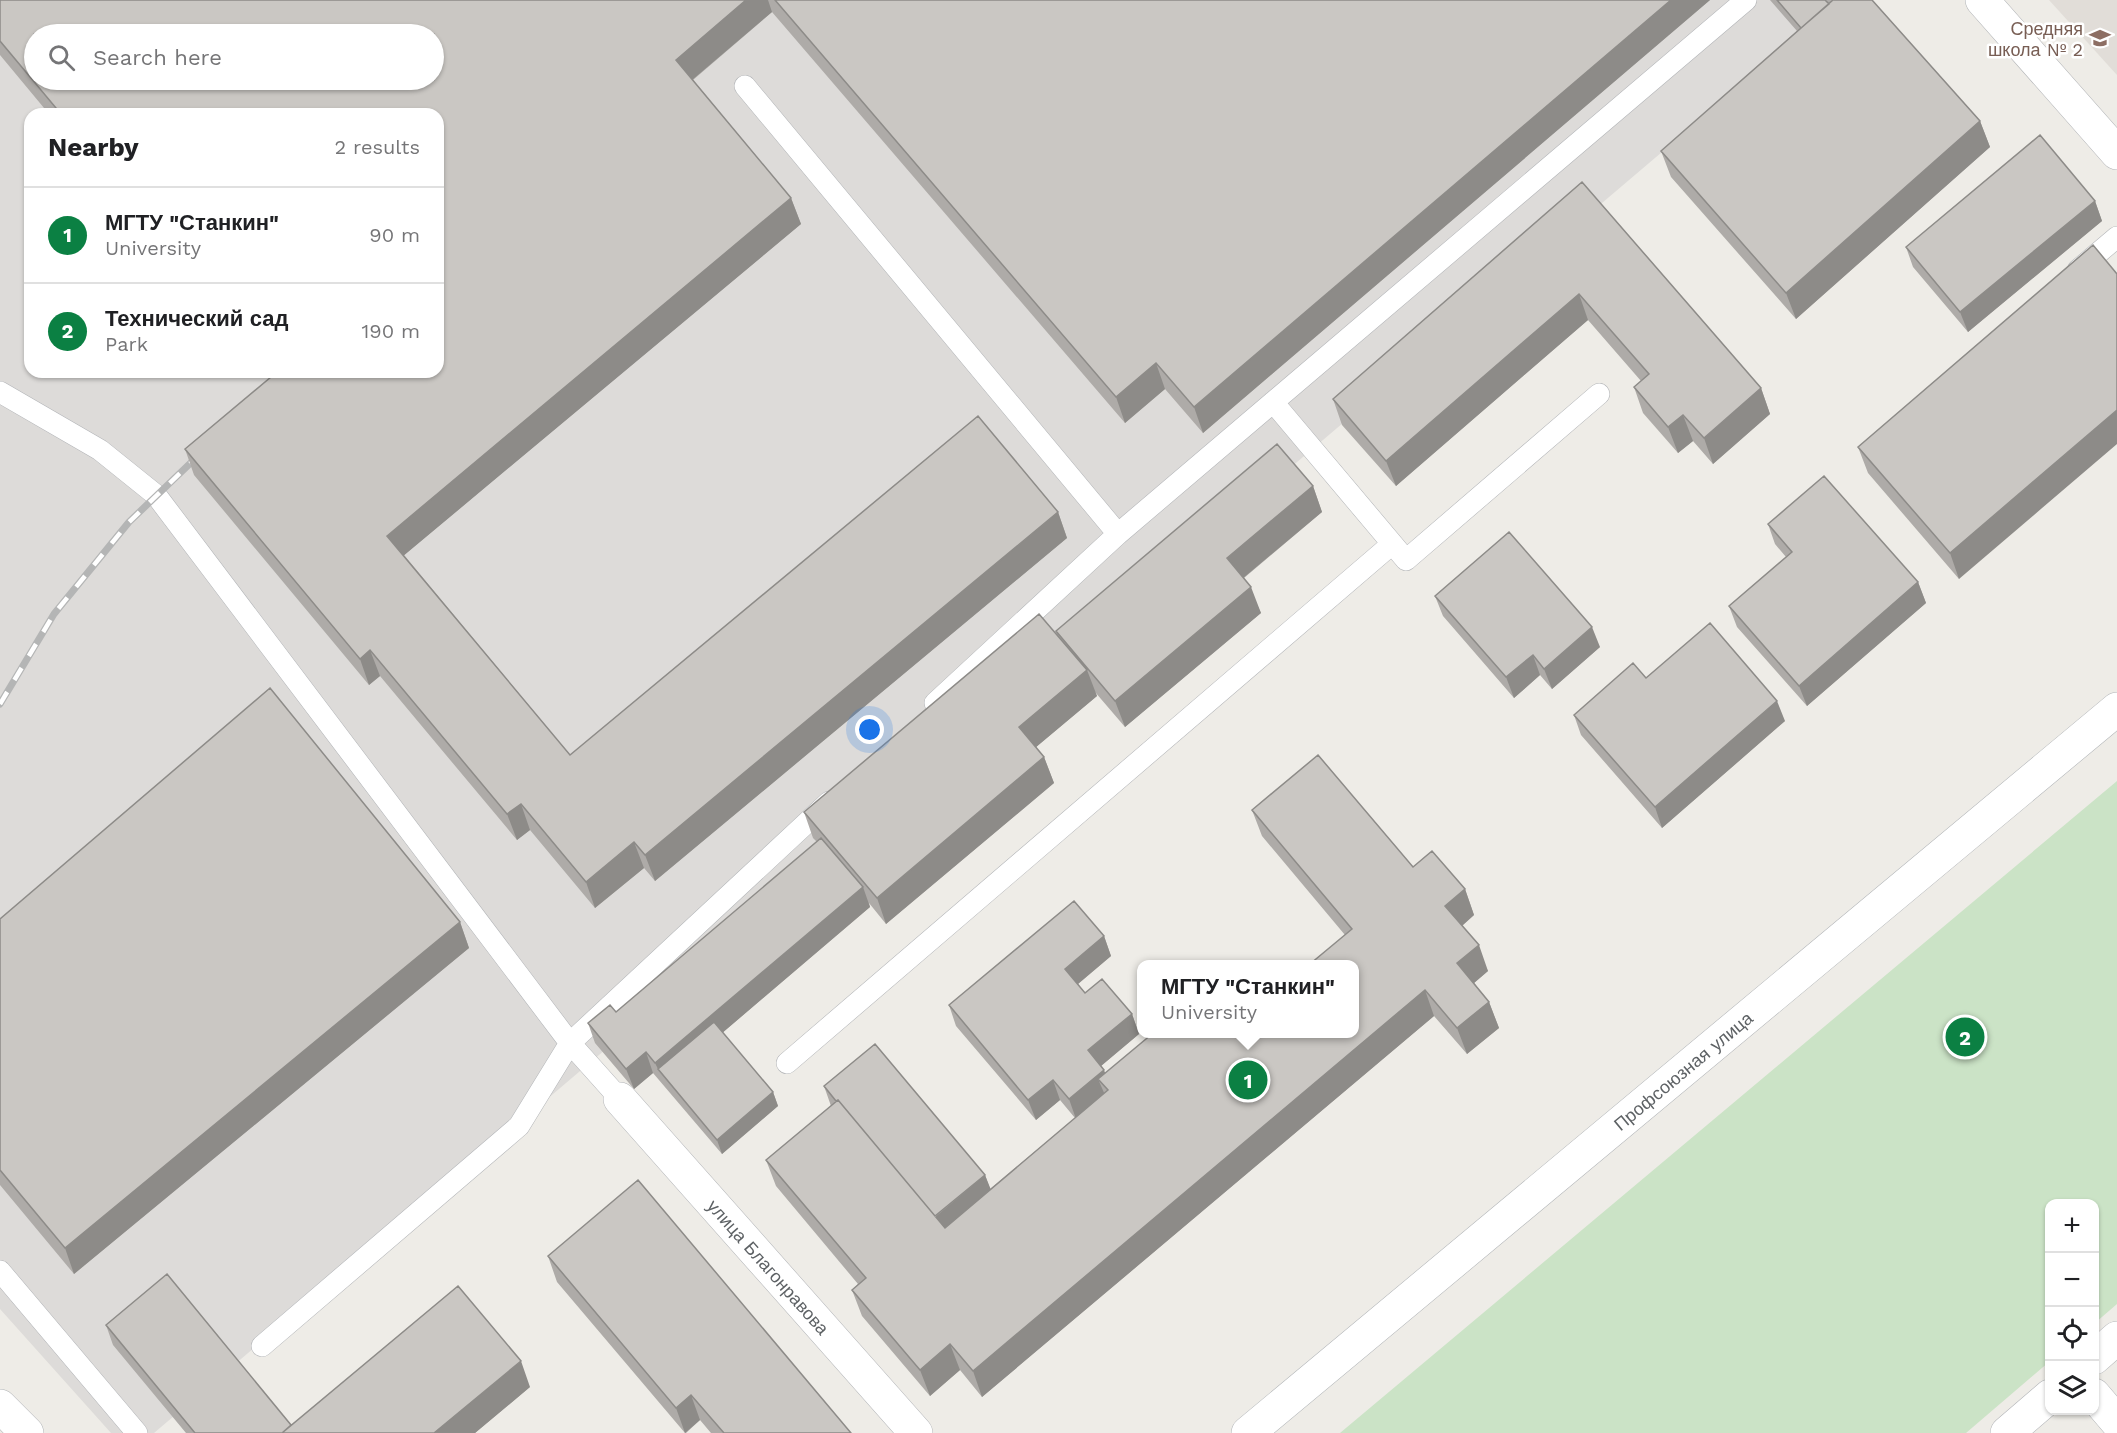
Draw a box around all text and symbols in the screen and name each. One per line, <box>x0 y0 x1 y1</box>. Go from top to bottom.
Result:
place label: Средняя школа № 2 <box>1988 18 2083 60</box>
search box <box>24 24 444 90</box>
school or university icon: Средняя школа № 2 <box>2088 26 2112 50</box>
icon: search <box>45 41 78 74</box>
text: Search here <box>93 45 222 70</box>
text: Nearby <box>48 132 139 162</box>
text: 2 results <box>335 135 420 159</box>
text: МГТУ "Станкин" <box>105 210 279 235</box>
text: 1 <box>63 223 72 247</box>
text: 90 m <box>369 223 420 247</box>
text: University <box>105 236 201 260</box>
text: Технический сад <box>105 306 288 331</box>
text: 2 <box>62 319 73 343</box>
text: 190 m <box>362 319 420 343</box>
text: Park <box>105 332 148 356</box>
your location <box>855 715 884 744</box>
popup <box>1137 960 1359 1038</box>
text: МГТУ "Станкин" <box>1161 974 1335 999</box>
text: University <box>1161 1000 1257 1024</box>
street label: Профсоюзная улица <box>1609 1006 1757 1135</box>
pin: 2 <box>1946 1014 1984 1060</box>
pin: 1 <box>1228 1058 1268 1102</box>
street label: улица Благонравова <box>703 1195 834 1339</box>
map controls <box>2045 1199 2099 1415</box>
button: + <box>2045 1199 2099 1253</box>
button: − <box>2045 1253 2099 1307</box>
button: locate <box>2045 1307 2099 1361</box>
button: layers <box>2045 1361 2099 1415</box>

